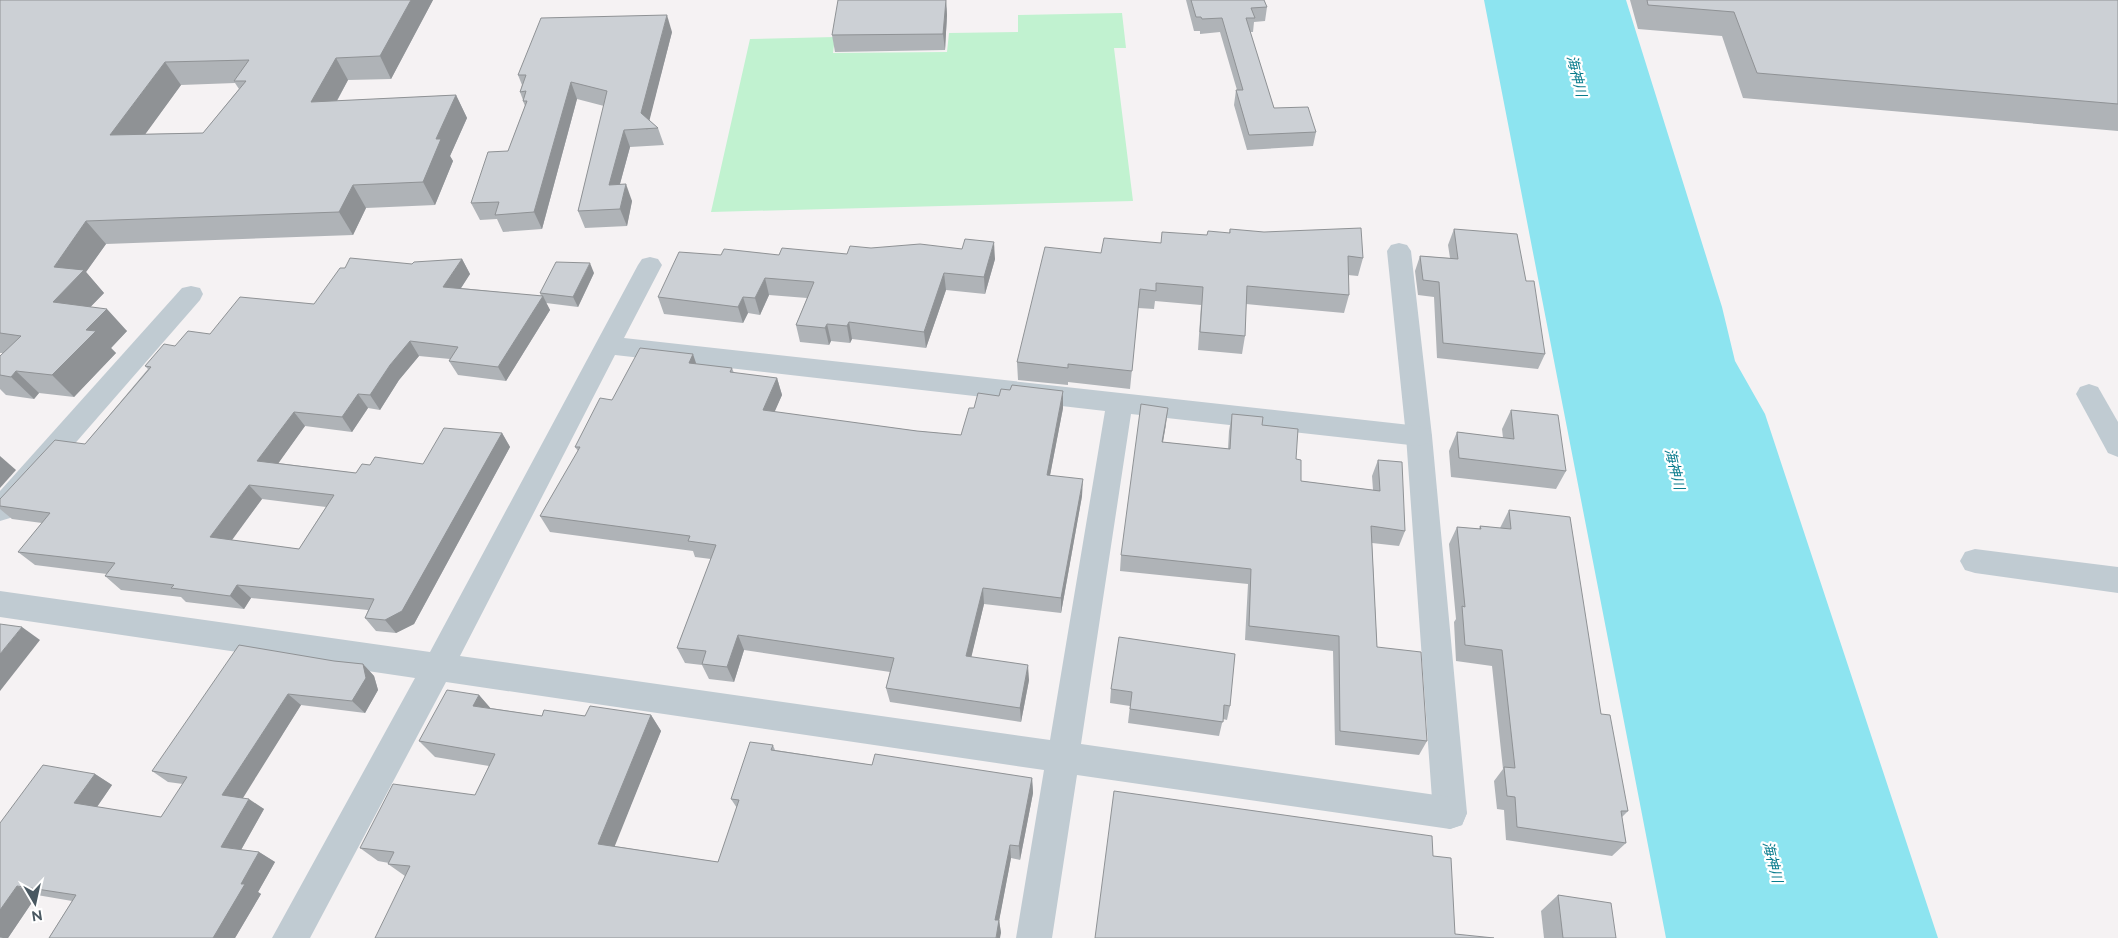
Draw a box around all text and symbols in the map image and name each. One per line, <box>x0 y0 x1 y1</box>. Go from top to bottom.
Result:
water label: 海神川 <box>1564 54 1590 100</box>
water label: 海神川 <box>1662 447 1688 493</box>
water label: 海神川 <box>1760 840 1786 886</box>
north arrow <box>10 878 60 928</box>
text: N <box>31 907 44 925</box>

